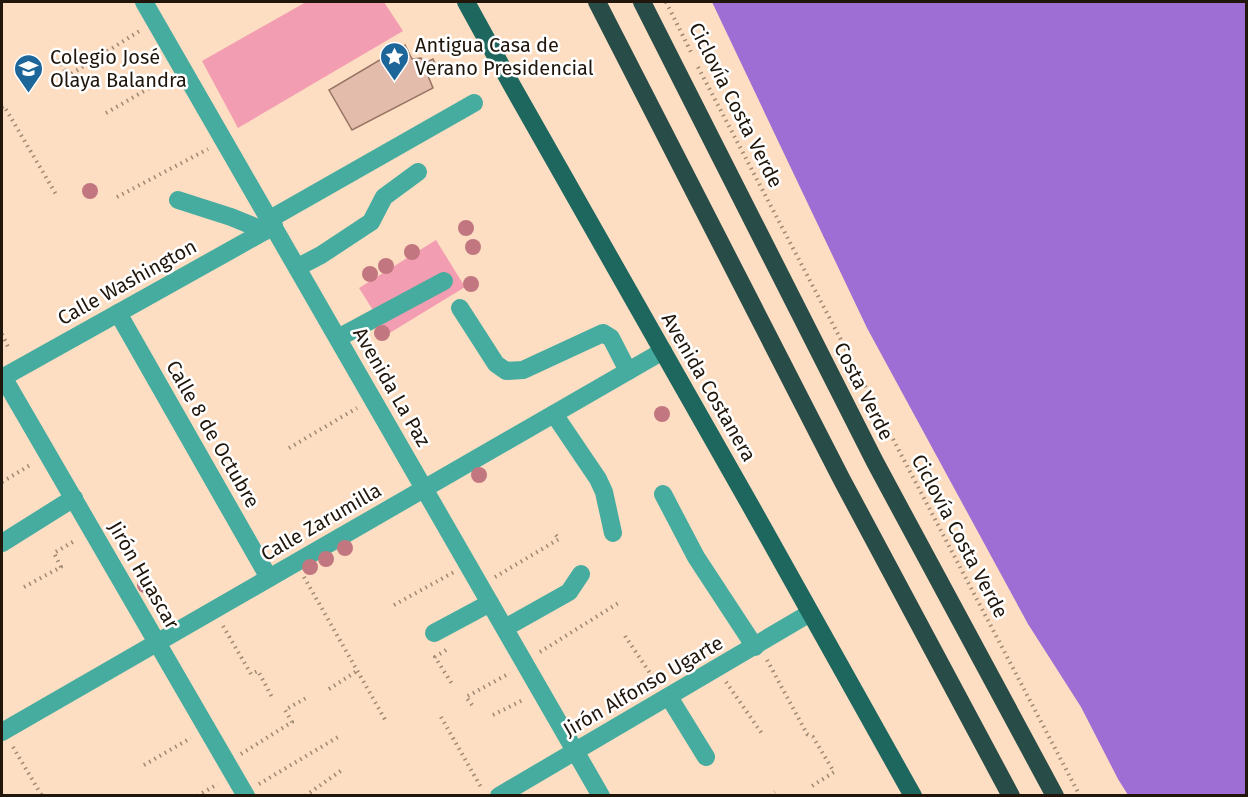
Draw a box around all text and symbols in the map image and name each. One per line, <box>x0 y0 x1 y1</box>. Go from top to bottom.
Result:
street label: Ciclovía Costa Verde <box>684 18 788 192</box>
place label: Antigua Casa de Verano Presidencial <box>415 33 594 80</box>
place icon: Antigua Casa de Verano Presidencial <box>378 40 410 82</box>
place label: Colegio José Olaya Balandra <box>50 45 187 92</box>
school or university icon: Colegio José Olaya Balandra <box>13 52 45 94</box>
street label: Calle Washington <box>53 234 201 330</box>
street label: Avenida Costanera <box>657 308 761 466</box>
street label: Avenida La Paz <box>348 323 436 451</box>
street label: Costa Verde <box>829 338 899 444</box>
street label: Calle 8 de Octubre <box>161 356 265 512</box>
street label: Ciclovía Costa Verde <box>907 450 1013 622</box>
street label: Calle Zarumilla <box>256 478 386 566</box>
street label: Jirón Huascar <box>103 517 185 634</box>
street label: Jirón Alfonso Ugarte <box>559 630 727 742</box>

